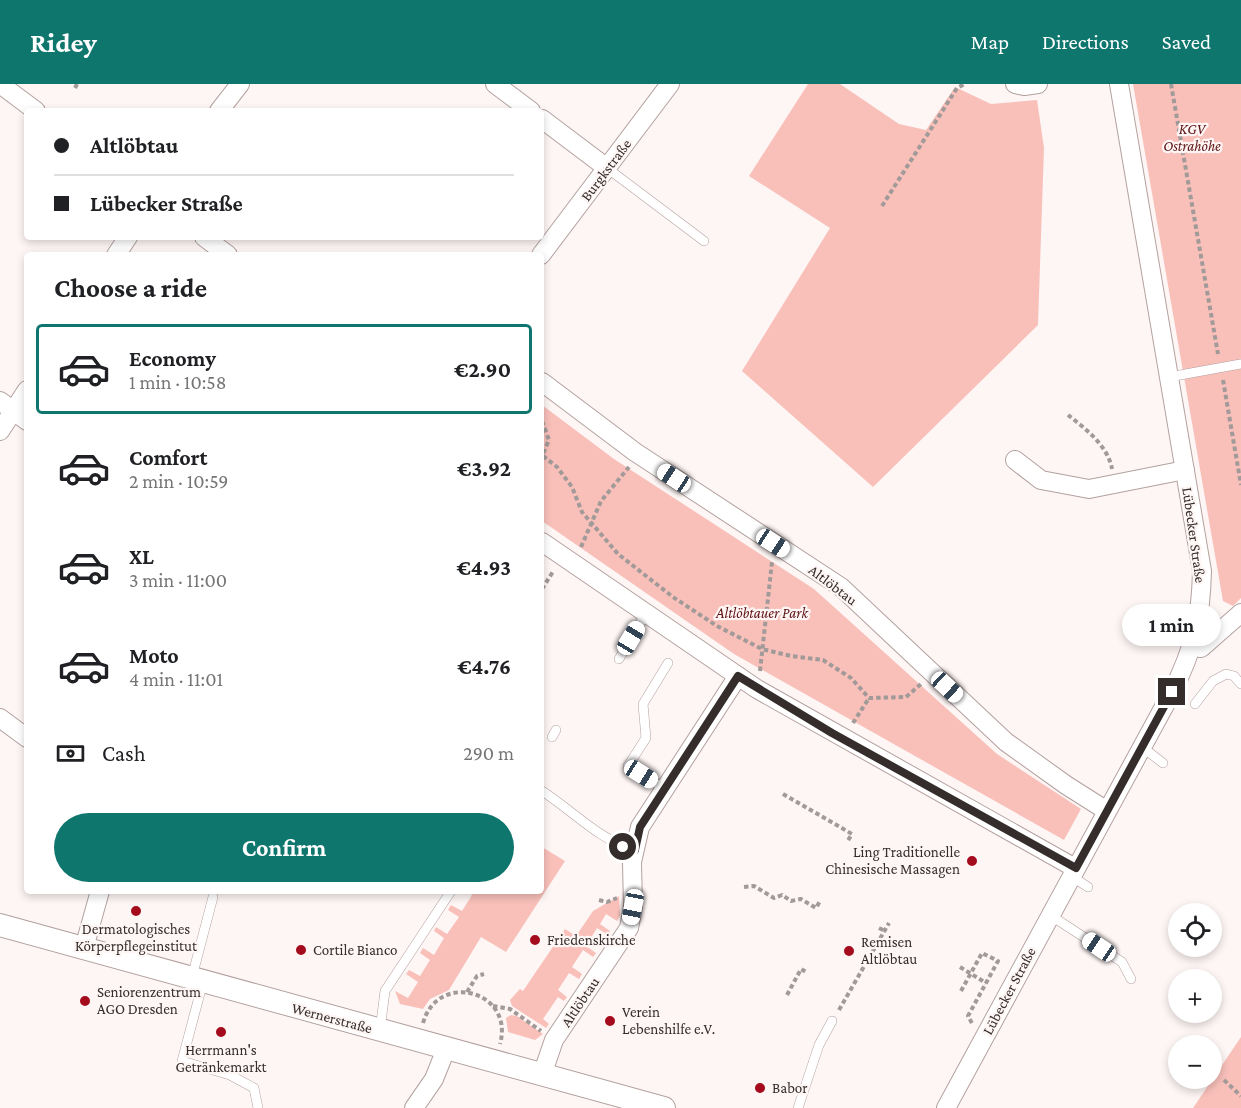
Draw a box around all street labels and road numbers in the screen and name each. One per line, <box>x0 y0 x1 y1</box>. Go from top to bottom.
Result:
street label: Burgkstraße <box>578 136 635 205</box>
street label: Lübecker Straße <box>1179 486 1209 584</box>
street label: Altlöbtau <box>806 562 860 608</box>
street label: Lübecker Straße <box>979 944 1039 1037</box>
street label: Altlöbtau <box>558 974 602 1030</box>
street label: Wernerstraße <box>290 1000 374 1037</box>

